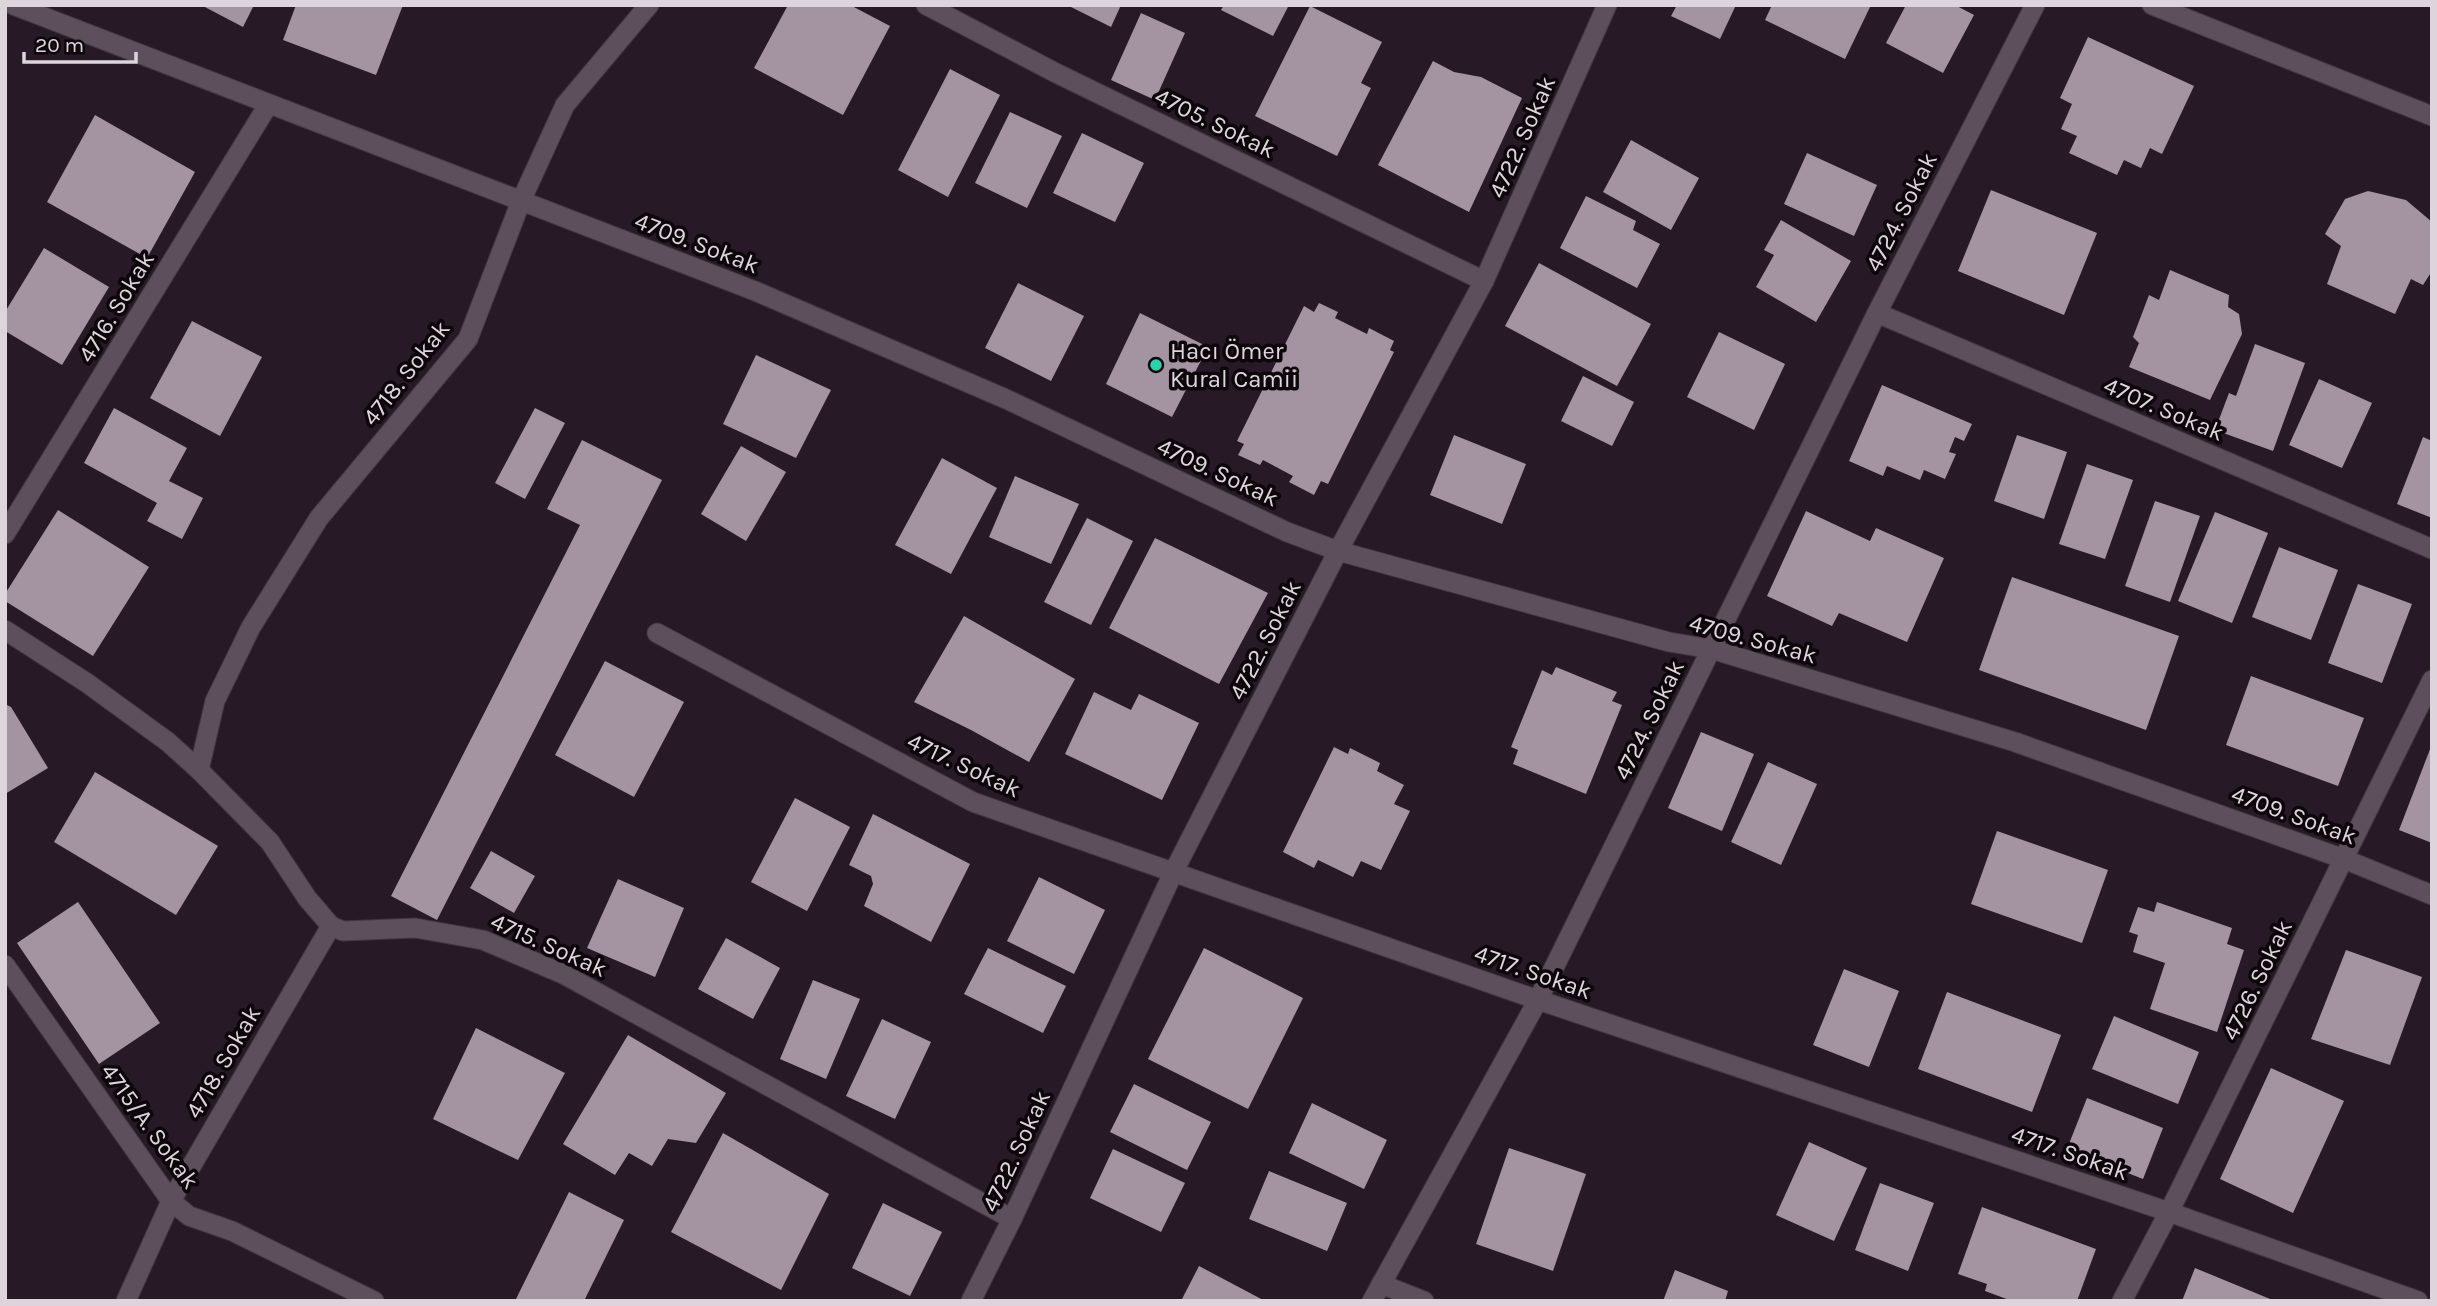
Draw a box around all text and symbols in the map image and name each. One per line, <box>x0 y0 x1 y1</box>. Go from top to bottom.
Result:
scale bar <box>24 21 136 65</box>
text: 20 m <box>35 33 84 57</box>
street label: 4722. Sokak <box>1483 72 1561 202</box>
street label: 4705. Sokak <box>1150 82 1280 164</box>
street label: 4724. Sokak <box>1859 148 1943 276</box>
street label: 4709. Sokak <box>631 207 763 279</box>
street label: 4716. Sokak <box>72 247 160 367</box>
street label: 4718. Sokak <box>356 315 456 431</box>
place label: Hacı Ömer Kural Camii <box>1170 337 1298 393</box>
marker: Hacı Ömer Kural Camii <box>1148 357 1164 373</box>
street label: 4707. Sokak <box>2100 371 2228 447</box>
street label: 4709. Sokak <box>1153 432 1283 512</box>
street label: 4722. Sokak <box>1223 576 1307 704</box>
street label: 4709. Sokak <box>1686 609 1820 669</box>
street label: 4724. Sokak <box>1608 656 1690 784</box>
street label: 4717. Sokak <box>903 727 1025 803</box>
street label: 4709. Sokak <box>2228 779 2360 851</box>
street label: 4715. Sokak <box>487 907 611 983</box>
street label: 4726. Sokak <box>2216 915 2298 1045</box>
street label: 4717. Sokak <box>1471 939 1595 1005</box>
street label: 4718. Sokak <box>180 1001 266 1123</box>
street label: 4715/A. Sokak <box>95 1058 205 1194</box>
street label: 4722. Sokak <box>976 1086 1056 1216</box>
street label: 4717. Sokak <box>2008 1120 2132 1186</box>

